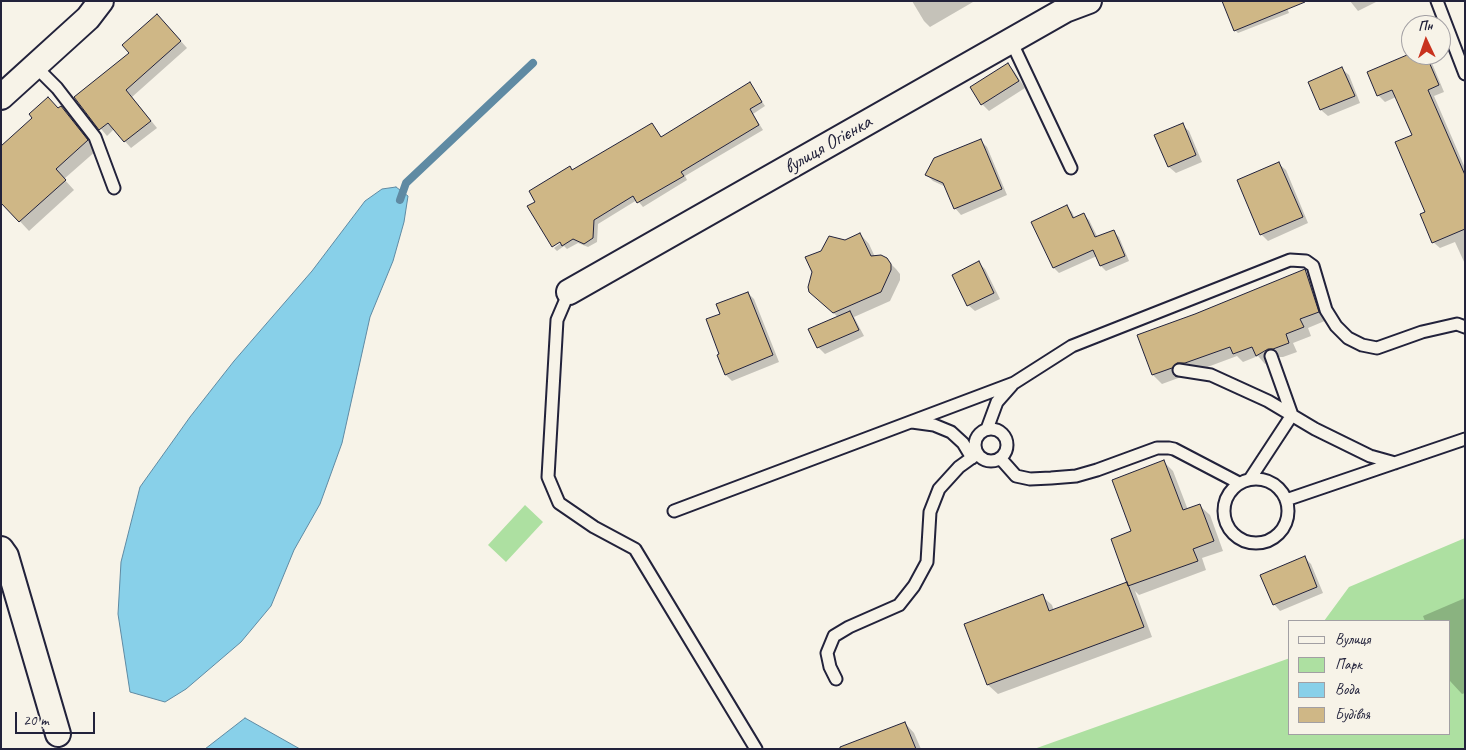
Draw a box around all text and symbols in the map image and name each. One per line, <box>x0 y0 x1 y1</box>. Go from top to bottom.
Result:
north arrow <box>1401 15 1451 65</box>
text: Пн <box>1417 17 1433 34</box>
street label: вулиця Огієнка <box>780 110 876 180</box>
legend <box>1288 620 1451 735</box>
text: Вулиця <box>1335 630 1371 649</box>
text: Парк <box>1335 655 1362 674</box>
text: Вода <box>1335 680 1359 699</box>
scale bar <box>18 702 98 734</box>
text: Будівля <box>1335 705 1370 724</box>
text: 20 m <box>23 711 49 730</box>

